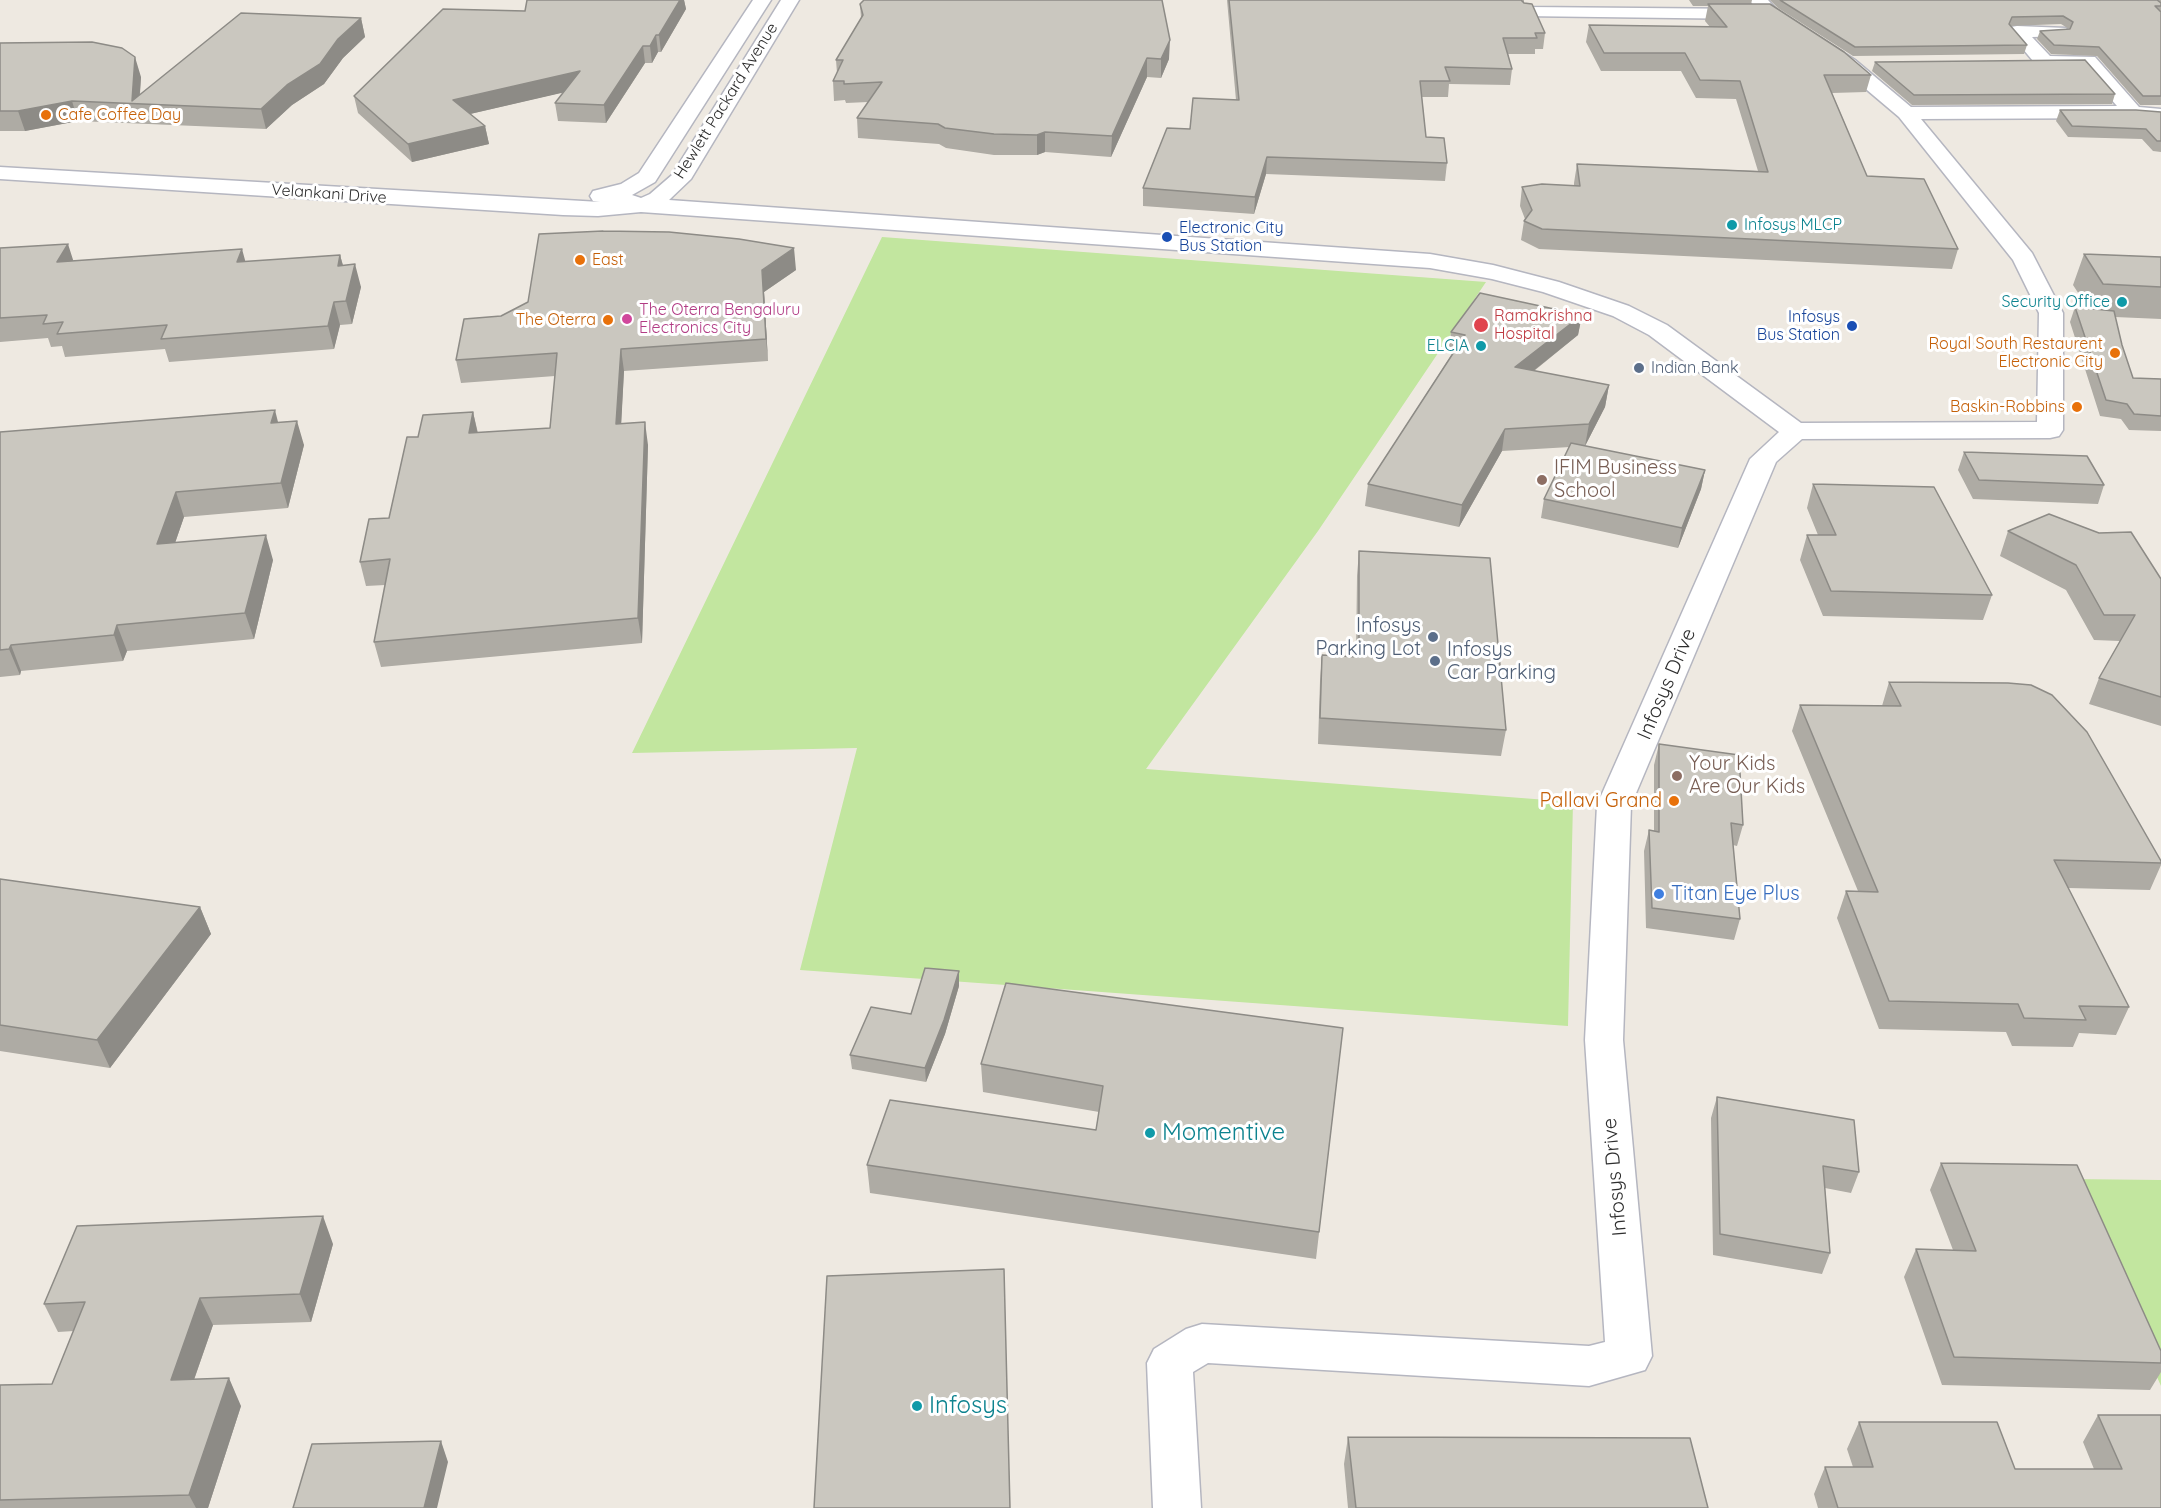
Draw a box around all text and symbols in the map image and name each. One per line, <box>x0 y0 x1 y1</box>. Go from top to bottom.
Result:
street label: Hewlett Packard Avenue <box>670 19 782 183</box>
place label: Cafe Coffee Day <box>58 105 181 125</box>
marker: Cafe Coffee Day <box>39 108 53 122</box>
street label: Velankani Drive <box>271 180 387 208</box>
place label: Infosys MLCP <box>1744 215 1842 235</box>
place label: Electronic City Bus Station <box>1179 218 1284 256</box>
marker: Infosys MLCP <box>1725 218 1739 232</box>
marker: Electronic City Bus Station <box>1160 230 1174 244</box>
place label: East <box>592 250 624 270</box>
marker: East <box>573 253 587 267</box>
place label: Security Office <box>2002 292 2110 312</box>
marker: Security Office <box>2115 295 2129 309</box>
place label: The Oterra Bengaluru Electronics City <box>639 300 800 338</box>
place label: Ramakrishna Hospital <box>1494 306 1592 344</box>
place label: Infosys Bus Station <box>1757 307 1840 345</box>
place label: The Oterra <box>515 310 596 330</box>
marker: The Oterra Bengaluru Electronics City <box>620 312 634 326</box>
marker: The Oterra <box>601 313 615 327</box>
marker: Ramakrishna Hospital <box>1472 316 1490 334</box>
marker: Infosys Bus Station <box>1845 319 1859 333</box>
place label: Royal South Restaurent Electronic City <box>1928 334 2103 372</box>
place label: ELCIA <box>1427 336 1469 356</box>
marker: ELCIA <box>1474 339 1488 353</box>
marker: Royal South Restaurent Electronic City <box>2108 346 2122 360</box>
place label: Indian Bank <box>1651 358 1739 378</box>
marker: Indian Bank <box>1632 361 1646 375</box>
place label: Baskin-Robbins <box>1950 397 2065 417</box>
marker: Baskin-Robbins <box>2070 400 2084 414</box>
place label: IFIM Business School <box>1554 456 1677 503</box>
marker: IFIM Business School <box>1535 473 1549 487</box>
place label: Infosys Parking Lot <box>1315 614 1421 661</box>
street label: Infosys Drive <box>1633 625 1701 743</box>
marker: Infosys Parking Lot <box>1426 630 1440 644</box>
place label: Infosys Car Parking <box>1447 638 1556 685</box>
marker: Infosys Car Parking <box>1428 654 1442 668</box>
place label: Your Kids Are Our Kids <box>1689 752 1805 799</box>
marker: Your Kids Are Our Kids <box>1670 769 1684 783</box>
place label: Pallavi Grand <box>1540 789 1662 813</box>
marker: Pallavi Grand <box>1667 794 1681 808</box>
place label: Titan Eye Plus <box>1671 882 1800 906</box>
marker: Titan Eye Plus <box>1652 887 1666 901</box>
street label: Infosys Drive <box>1598 1117 1632 1237</box>
place label: Momentive <box>1162 1119 1285 1147</box>
marker: Momentive <box>1143 1126 1157 1140</box>
place label: Infosys <box>929 1392 1007 1420</box>
marker: Infosys <box>910 1399 924 1413</box>

